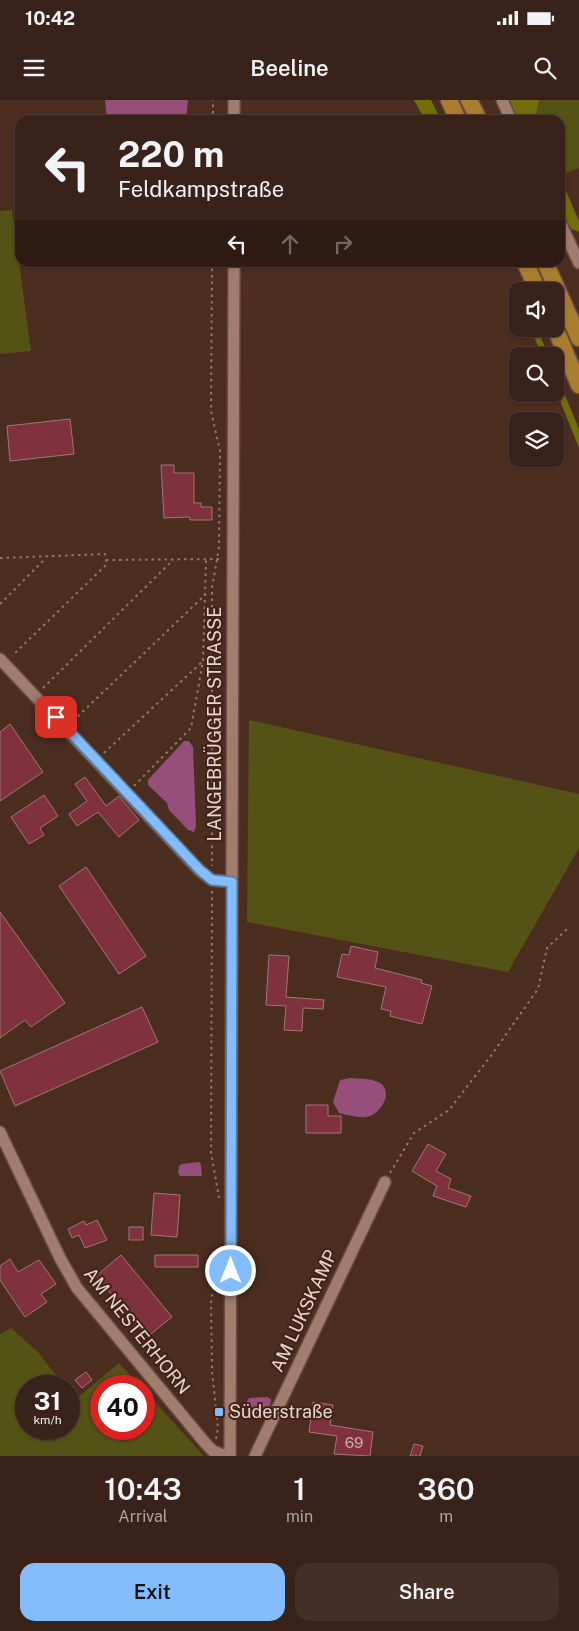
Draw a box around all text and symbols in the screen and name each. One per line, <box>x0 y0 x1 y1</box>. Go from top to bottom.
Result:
text: 10:42 <box>25 7 75 29</box>
icon: menu <box>20 54 48 82</box>
icon: search <box>531 54 559 82</box>
text: Beeline <box>250 55 329 81</box>
text: 220 m <box>118 134 224 175</box>
icon: left <box>35 135 100 200</box>
text: Feldkampstraße <box>118 176 284 202</box>
icon: left <box>223 230 251 258</box>
icon: ahead <box>276 230 304 258</box>
icon: right <box>329 230 357 258</box>
map controls <box>509 282 564 467</box>
button: sound <box>509 282 564 337</box>
button: search <box>509 347 564 402</box>
button: layers <box>509 412 564 467</box>
street label: LANGEBRÜGGER STRASSE <box>203 607 225 841</box>
pin <box>35 696 77 738</box>
icon: arrive <box>42 703 70 731</box>
position arrow <box>204 1244 256 1296</box>
street label: AM LUKSKAMP <box>266 1246 341 1375</box>
street label: AM NESTERHORN <box>80 1263 195 1398</box>
speed limit sign: 40 <box>90 1375 155 1440</box>
text: 31 <box>34 1386 61 1416</box>
place label: Süderstraße <box>229 1401 333 1422</box>
marker: Süderstraße <box>213 1406 225 1418</box>
text: km/h <box>33 1413 62 1427</box>
house number: 69 <box>345 1434 363 1451</box>
text: 10:43 <box>104 1471 182 1507</box>
text: 1 <box>293 1471 306 1507</box>
text: 360 <box>417 1471 475 1507</box>
text: Arrival <box>118 1507 168 1526</box>
text: min <box>286 1507 313 1526</box>
text: m <box>439 1507 453 1526</box>
button: Exit <box>20 1563 285 1621</box>
button: Share <box>295 1563 559 1621</box>

